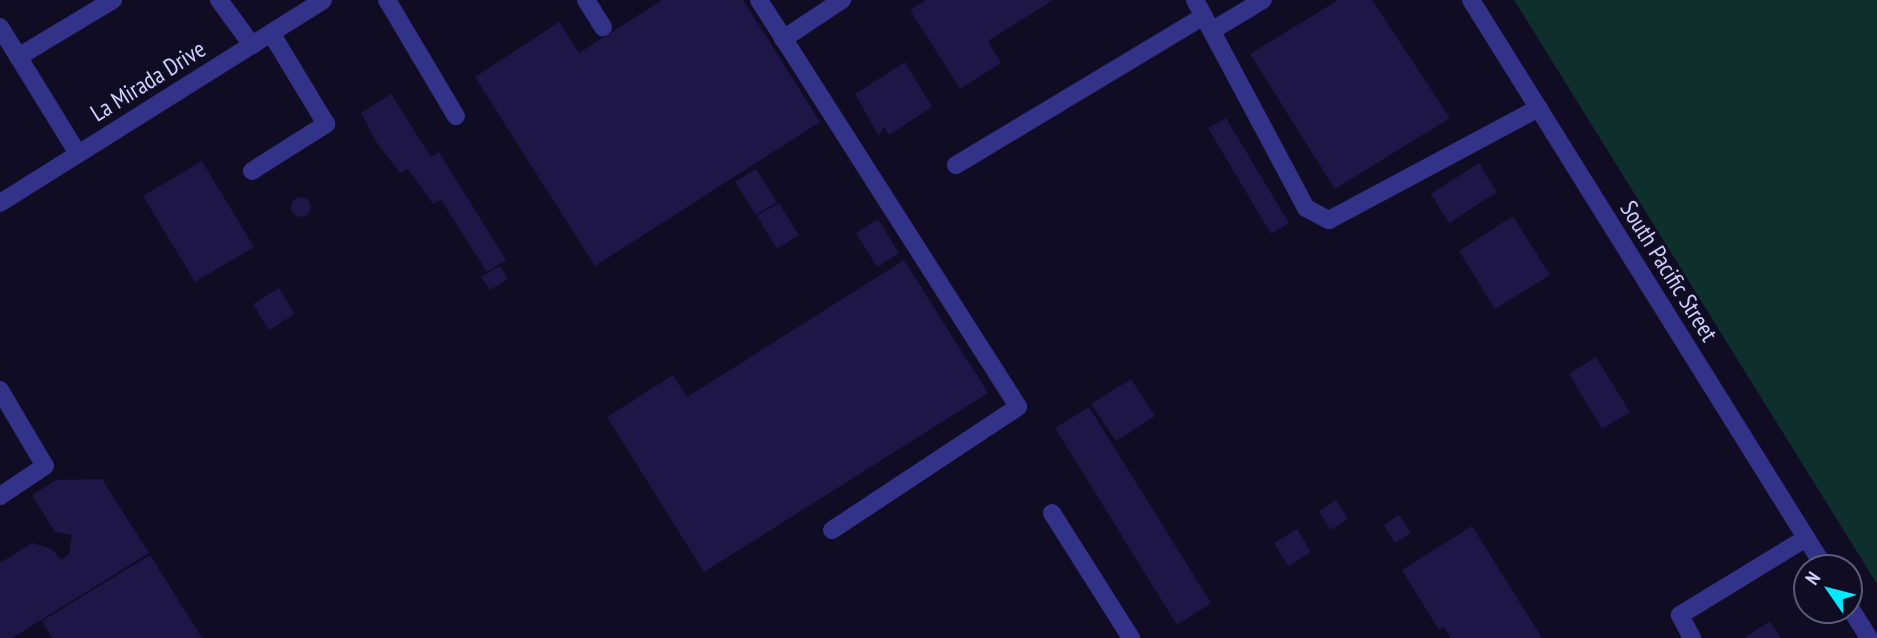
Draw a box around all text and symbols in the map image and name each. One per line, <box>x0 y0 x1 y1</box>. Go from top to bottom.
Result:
street label: La Mirada Drive <box>85 34 211 128</box>
street label: South Pacific Street <box>1614 195 1724 347</box>
north arrow <box>1793 554 1863 624</box>
text: N <box>1800 567 1825 589</box>

